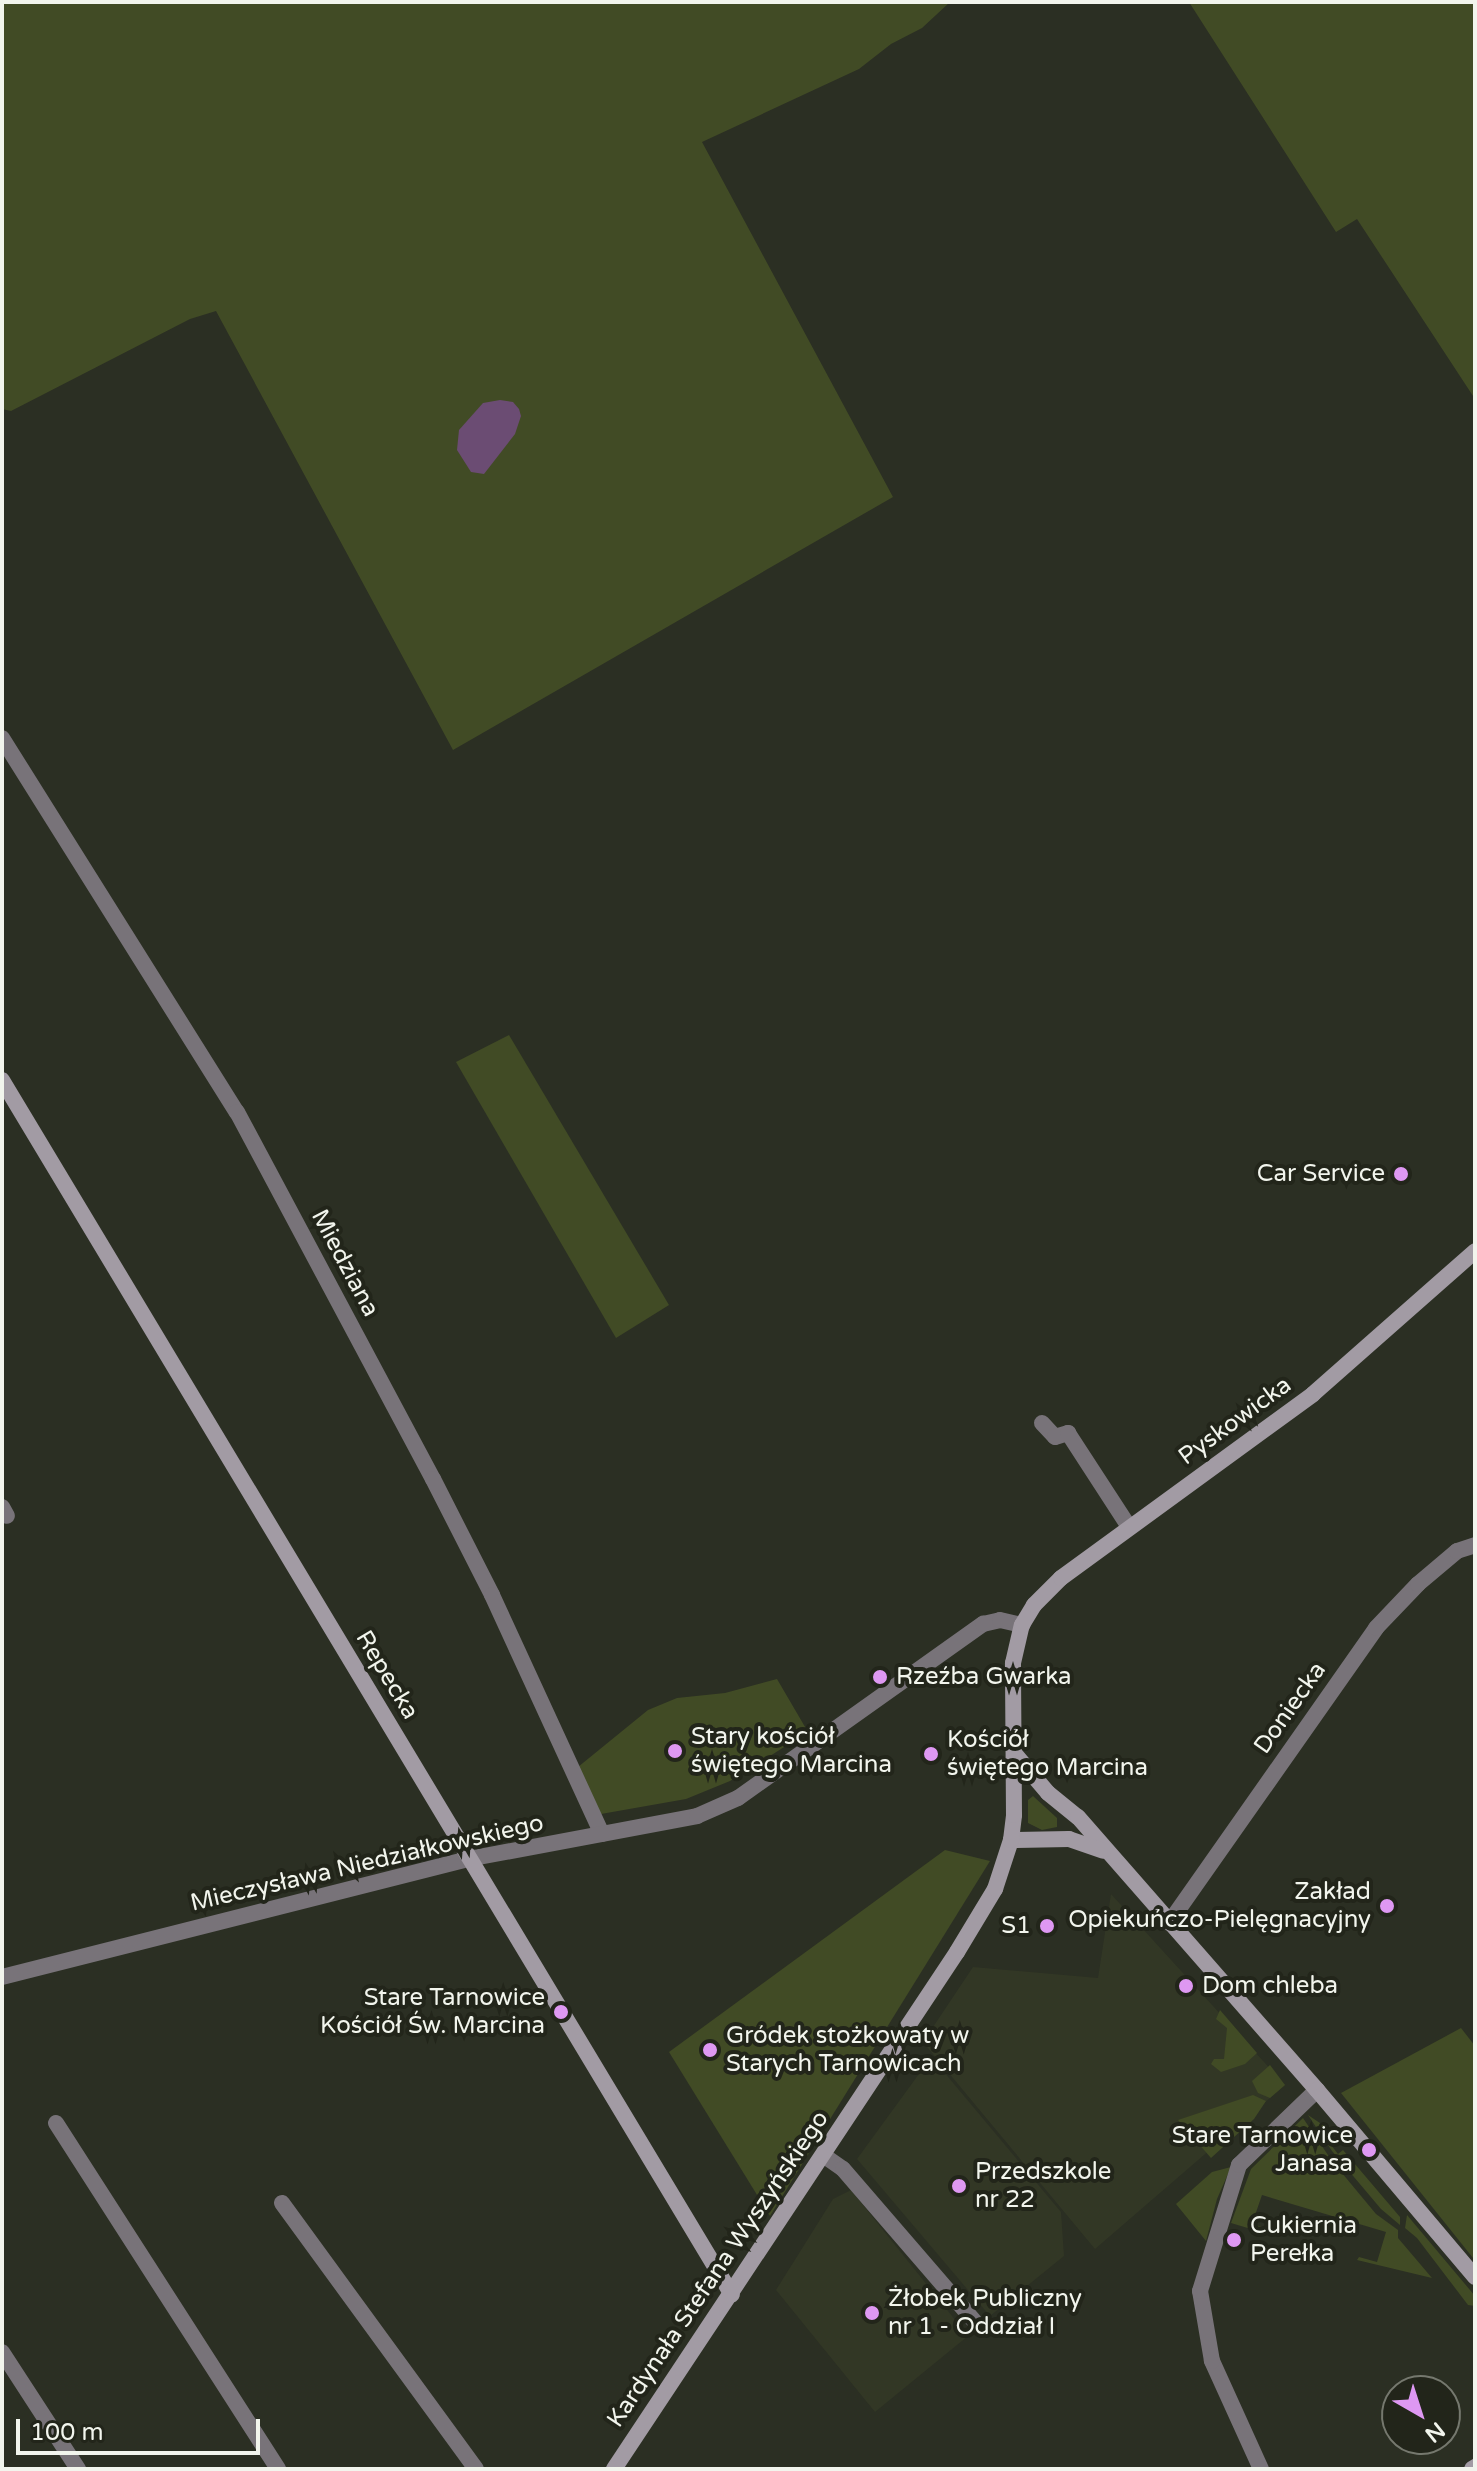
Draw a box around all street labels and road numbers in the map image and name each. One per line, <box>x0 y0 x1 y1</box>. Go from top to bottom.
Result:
street label: Miedziana <box>305 1205 385 1321</box>
street label: Pyskowicka <box>1173 1371 1297 1471</box>
street label: Repecka <box>349 1625 425 1725</box>
street label: Doniecka <box>1248 1657 1332 1759</box>
street label: Mieczysława Niedziałkowskiego <box>188 1808 546 1918</box>
street label: Kardynała Stefana Wyszyńskiego <box>601 2105 835 2433</box>

